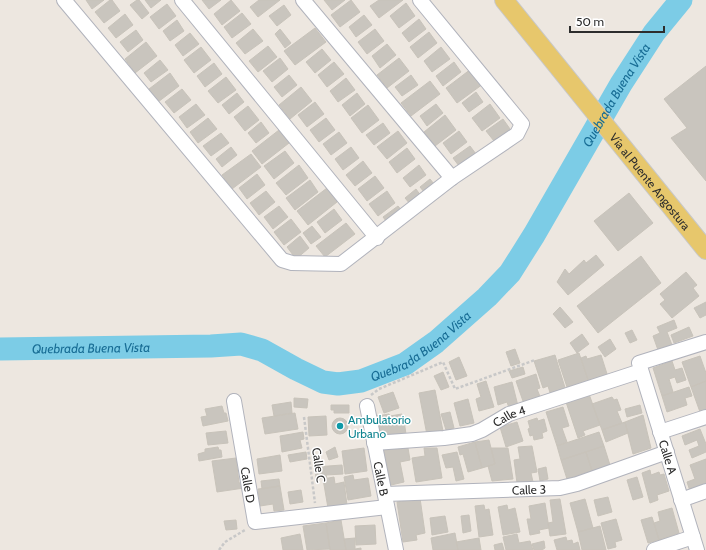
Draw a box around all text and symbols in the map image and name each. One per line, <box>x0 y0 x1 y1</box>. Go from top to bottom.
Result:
scale bar <box>570 8 664 34</box>
text: 50 m <box>576 14 604 29</box>
water label: Quebrada Buena Vista <box>579 40 653 149</box>
street label: Vía al Puente Angostura <box>607 130 694 233</box>
water label: Quebrada Buena Vista <box>368 307 474 385</box>
water label: Quebrada Buena Vista <box>32 339 150 357</box>
street label: Calle 4 <box>490 402 527 430</box>
place label: Ambulatorio Urbano <box>348 412 411 441</box>
marker: Ambulatorio Urbano <box>335 421 345 431</box>
street label: Calle A <box>656 438 680 477</box>
street label: Calle C <box>309 447 329 483</box>
street label: Calle B <box>371 460 392 497</box>
street label: Calle D <box>238 466 259 504</box>
street label: Calle 3 <box>512 481 546 497</box>

